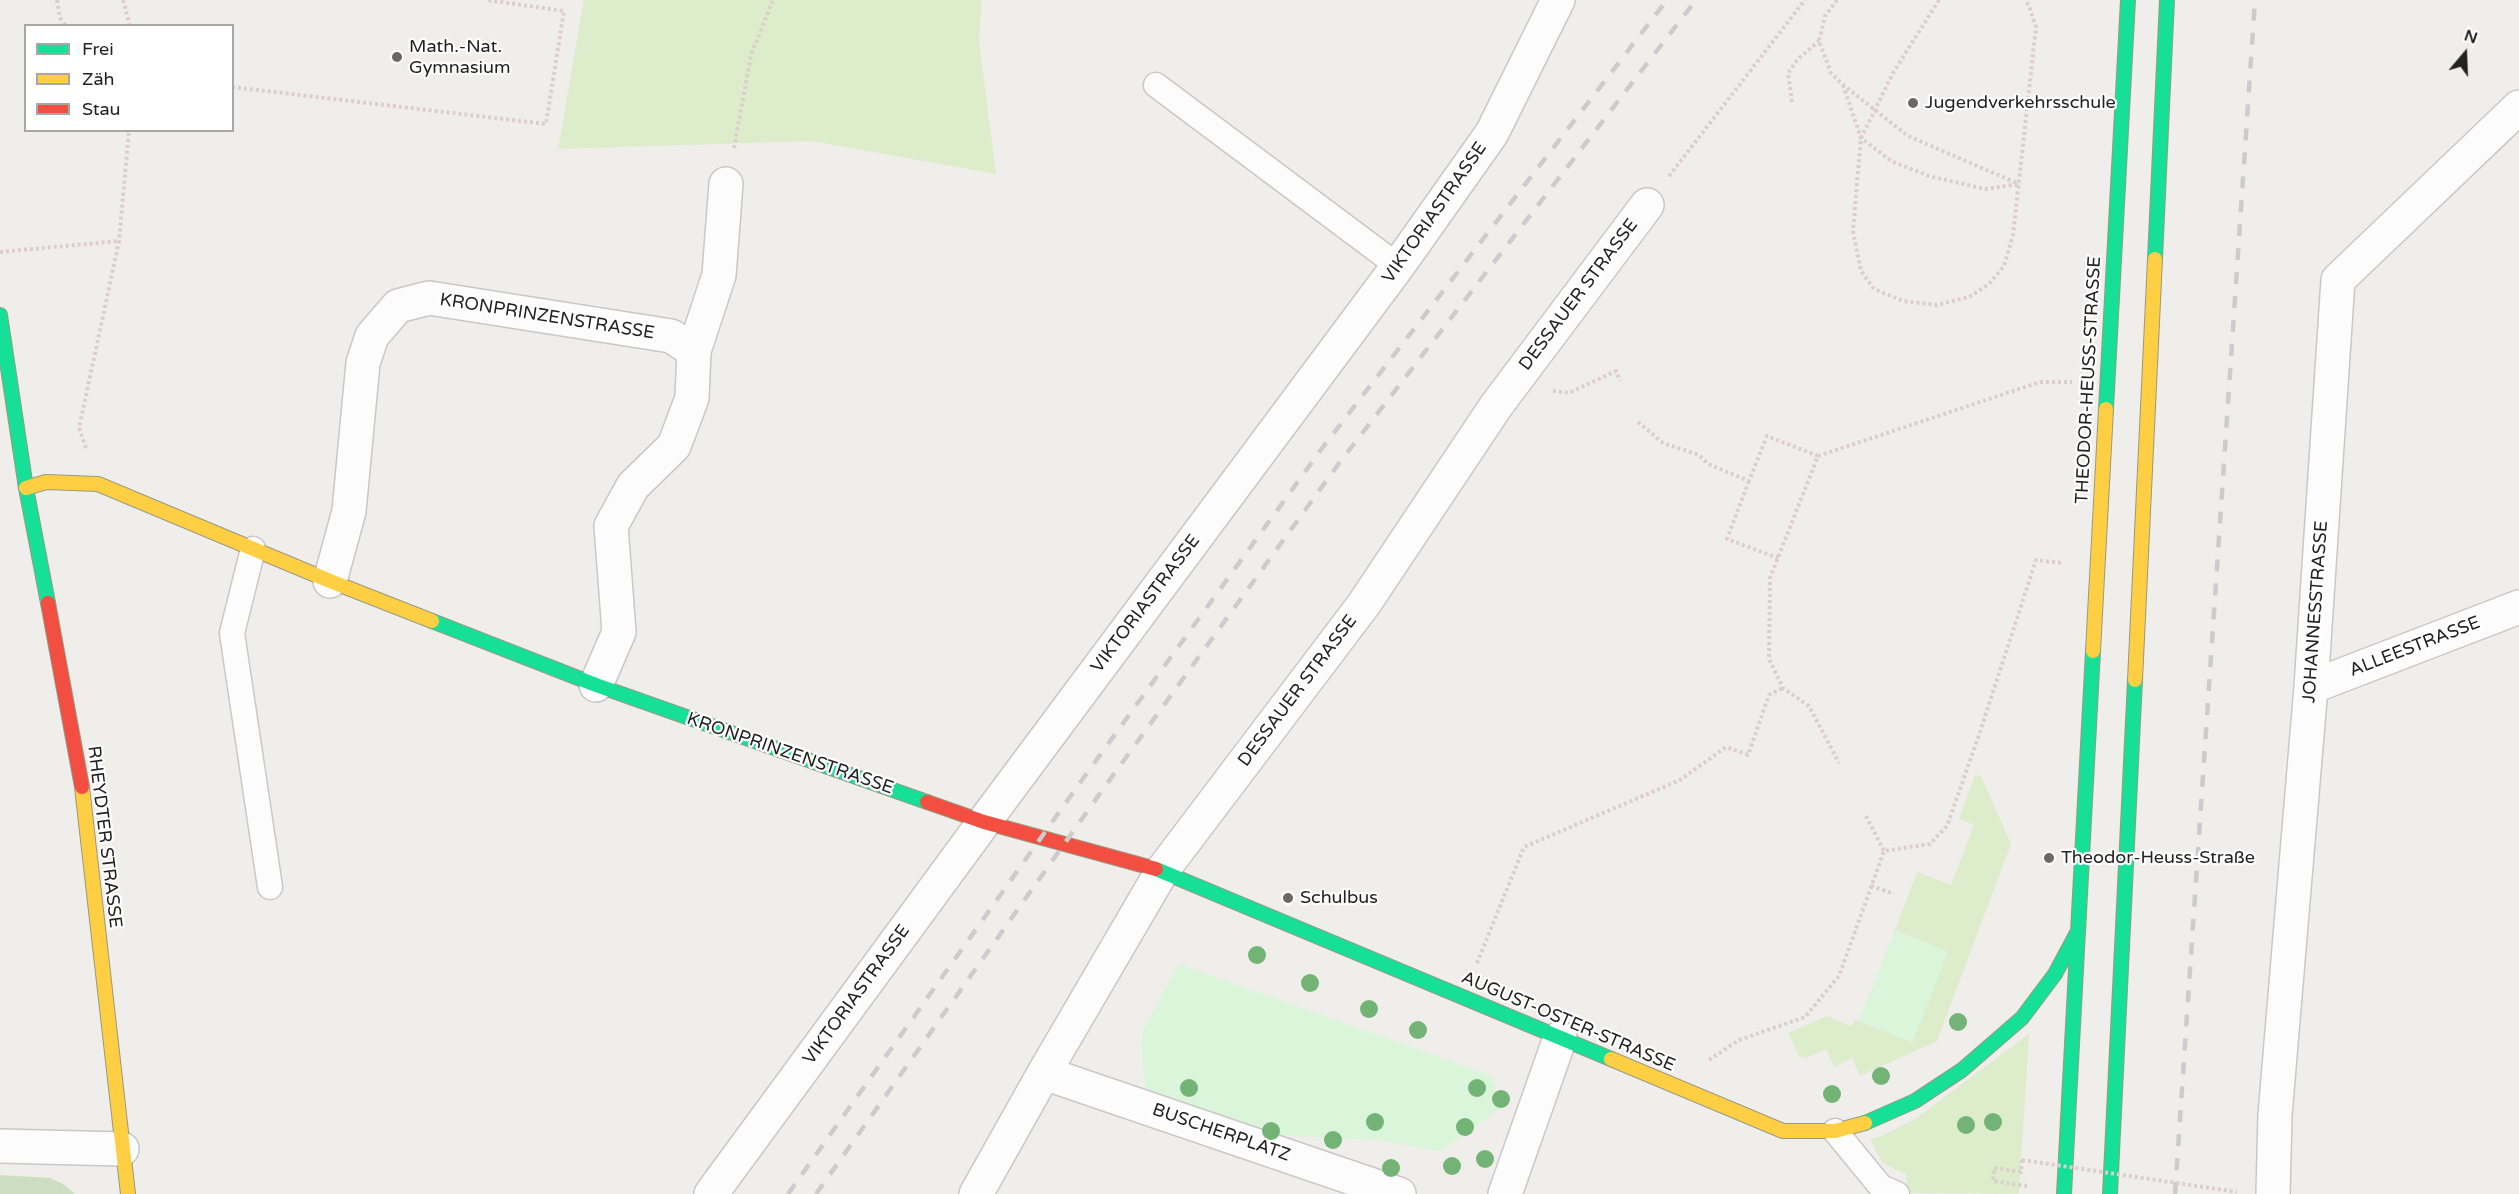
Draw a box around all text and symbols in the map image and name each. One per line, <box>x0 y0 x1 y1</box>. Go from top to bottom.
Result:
legend <box>24 24 234 132</box>
north arrow <box>2435 24 2495 84</box>
text: N <box>2462 25 2480 49</box>
place label: Math.-Nat. Gymnasium <box>409 36 511 78</box>
text: Frei <box>82 38 114 60</box>
marker: Math.-Nat. Gymnasium <box>390 50 404 64</box>
text: Zäh <box>82 68 115 90</box>
place label: Jugendverkehrsschule <box>1925 92 2116 114</box>
marker: Jugendverkehrsschule <box>1906 96 1920 110</box>
text: Stau <box>82 98 121 120</box>
street label: VIKTORIASTRASSE <box>1378 138 1492 288</box>
street label: DESSAUER STRASSE <box>1515 215 1643 375</box>
street label: THEODOR-HEUSS-STRASSE <box>2072 256 2106 504</box>
street label: KRONPRINZENSTRASSE <box>438 289 656 345</box>
street label: JOHANNESSTRASSE <box>2299 520 2333 704</box>
street label: VIKTORIASTRASSE <box>1087 531 1205 677</box>
street label: DESSAUER STRASSE <box>1234 611 1362 771</box>
street label: ALLEESTRASSE <box>2347 612 2483 682</box>
street label: KRONPRINZENSTRASSE <box>684 708 896 800</box>
street label: RHEYDTER STRASSE <box>82 745 126 929</box>
place label: Theodor-Heuss-Straße <box>2061 847 2255 869</box>
marker: Theodor-Heuss-Straße <box>2042 851 2056 865</box>
place label: Schulbus <box>1300 887 1378 909</box>
marker: Schulbus <box>1281 891 1295 905</box>
street label: VIKTORIASTRASSE <box>799 921 915 1069</box>
street label: AUGUST-OSTER-STRASSE <box>1458 967 1678 1077</box>
street label: BUSCHERPLATZ <box>1149 1099 1293 1167</box>

